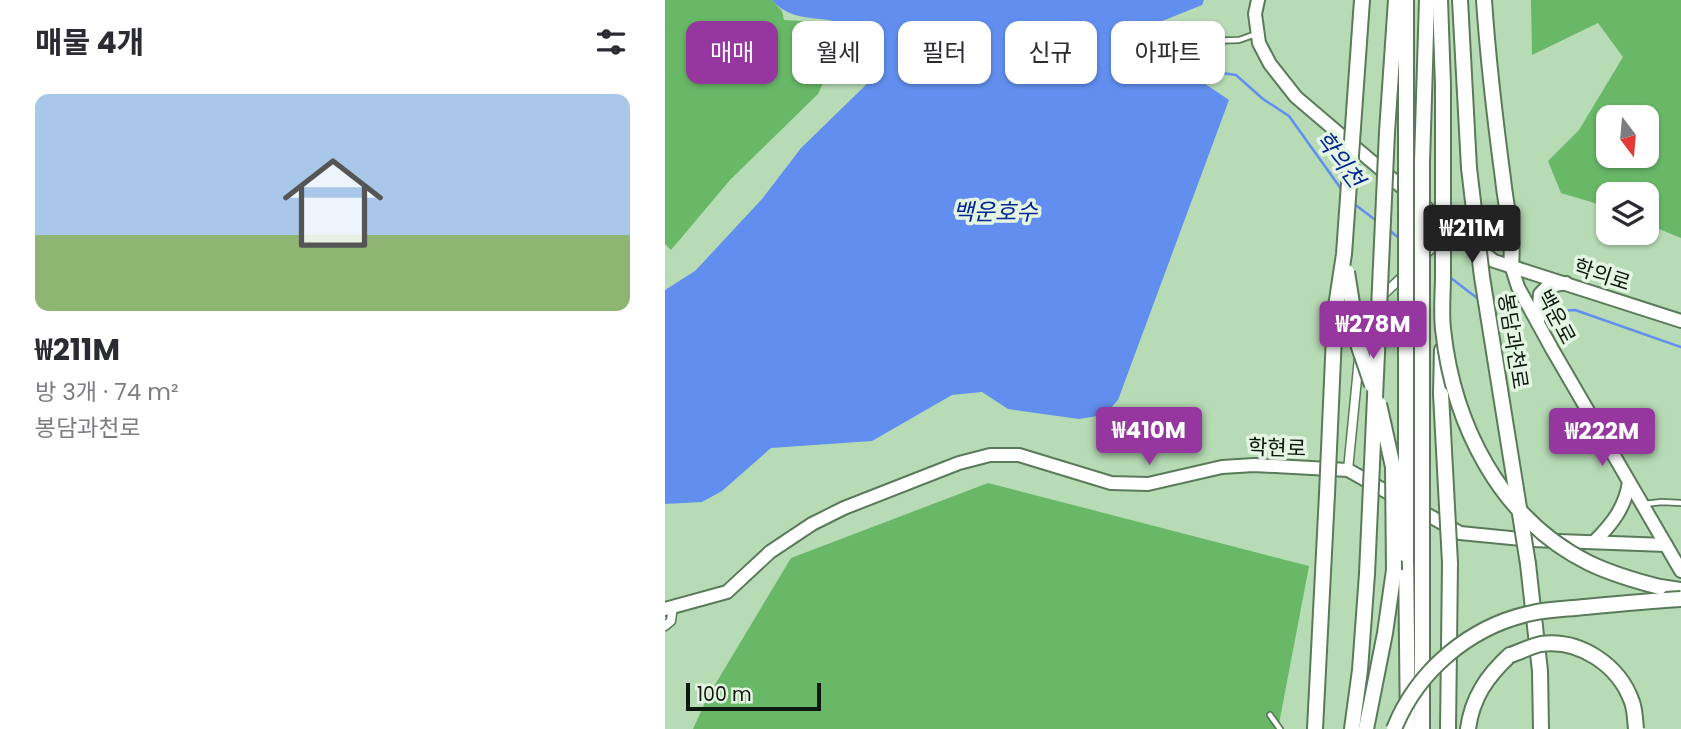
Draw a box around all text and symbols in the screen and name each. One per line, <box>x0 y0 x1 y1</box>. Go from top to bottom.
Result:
text: 매물 4개 <box>35 21 144 64</box>
chip: 매매 <box>686 21 778 84</box>
chip: 월세 <box>792 21 884 84</box>
chip: 필터 <box>898 21 991 84</box>
chip: 신규 <box>1005 21 1097 84</box>
chip: 아파트 <box>1111 21 1225 84</box>
icon: filters <box>592 23 630 61</box>
north arrow <box>1596 105 1659 168</box>
map controls <box>1596 105 1659 245</box>
water label: 학의천 <box>1308 124 1374 196</box>
icon: home <box>270 140 396 266</box>
button: layers <box>1596 182 1659 245</box>
water label: 백운호수 <box>953 196 1038 228</box>
pin: ₩211M <box>1423 205 1521 265</box>
text: ₩211M <box>1439 212 1505 244</box>
street label: 학의로 <box>1570 252 1634 297</box>
street label: 백운로 <box>1530 284 1583 349</box>
street label: 봉담과천로 <box>1492 291 1535 391</box>
pin: ₩278M <box>1324 302 1422 361</box>
text: ₩278M <box>1335 308 1411 340</box>
text: ₩211M <box>35 328 120 371</box>
text: 방 3개 · 74 m² <box>35 376 179 408</box>
pin: ₩410M <box>1100 407 1198 467</box>
pin: ₩222M <box>1553 408 1651 468</box>
text: 봉담과천로 <box>35 412 141 444</box>
text: ₩410M <box>1112 414 1186 446</box>
text: ₩222M <box>1565 415 1639 447</box>
street label: 학현로 <box>1248 432 1306 463</box>
scale bar <box>686 680 821 712</box>
text: 100 m <box>697 681 752 708</box>

